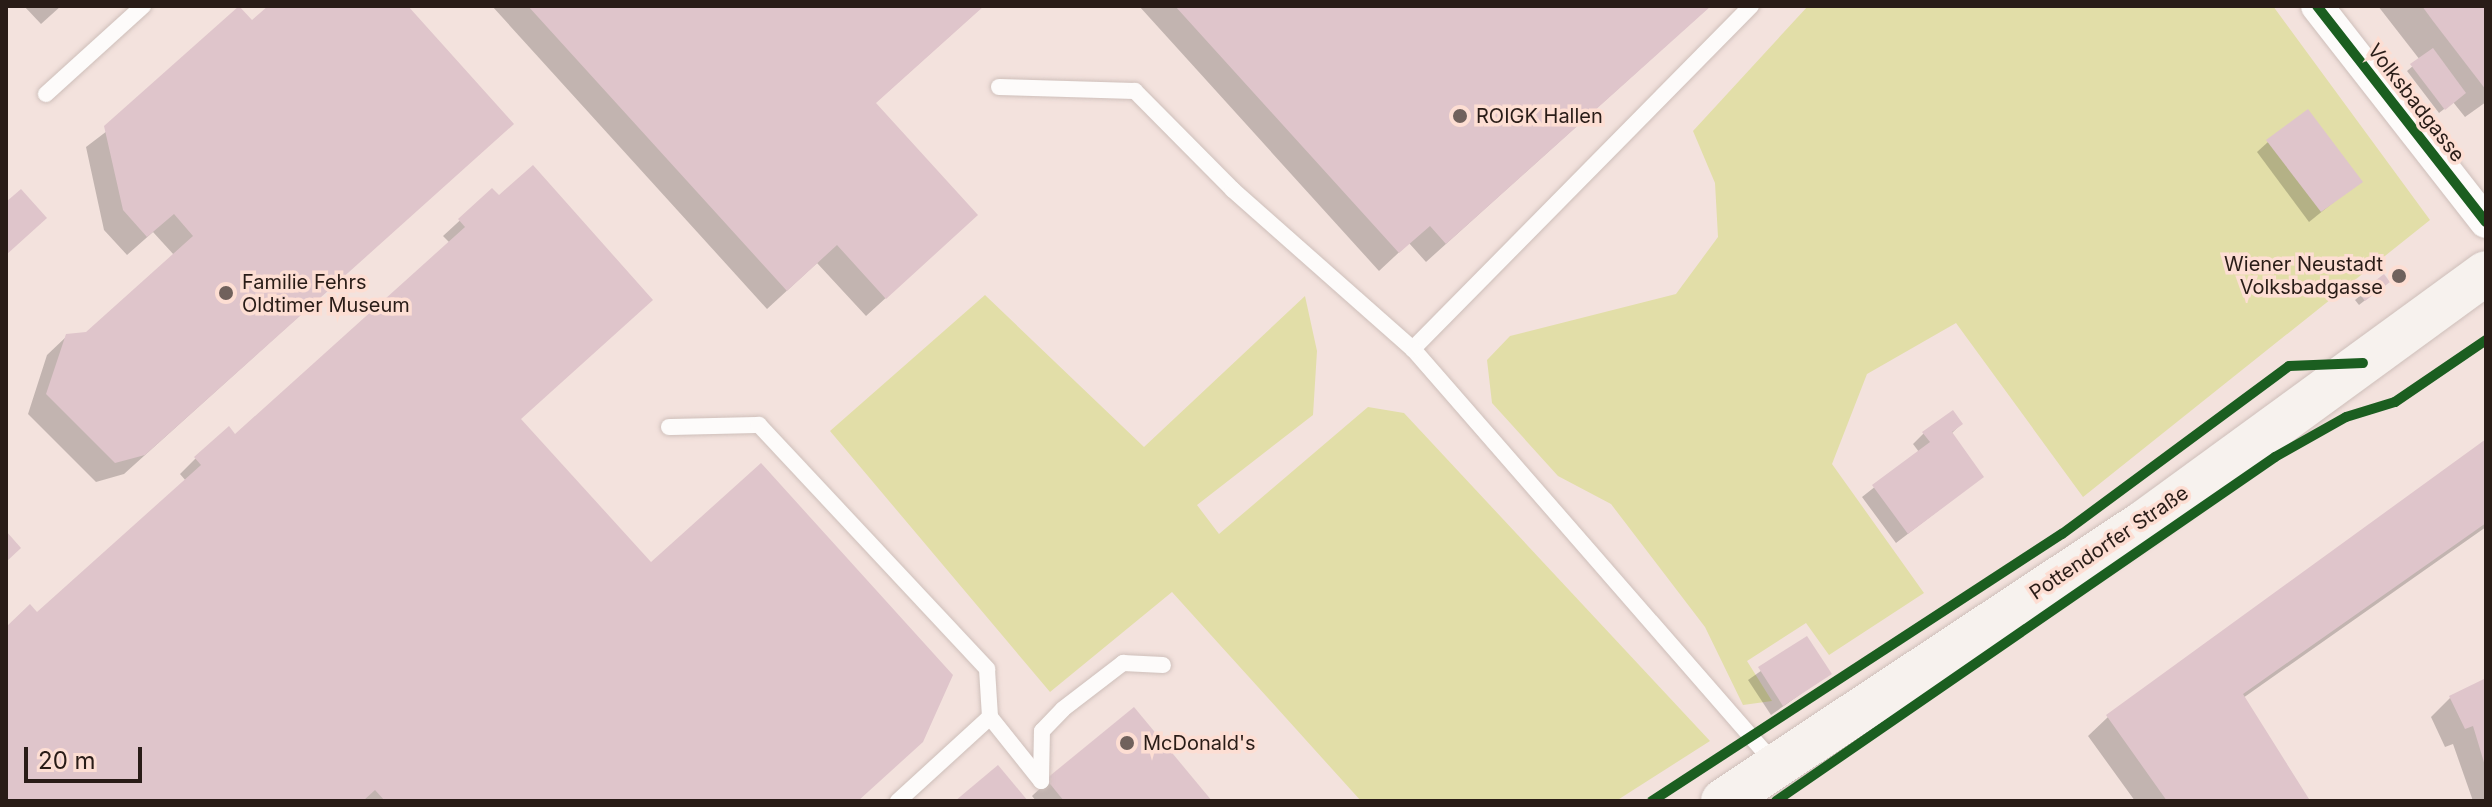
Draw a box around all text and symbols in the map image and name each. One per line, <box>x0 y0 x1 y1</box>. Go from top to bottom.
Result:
street label: Volksbadgasse <box>2362 39 2470 167</box>
place label: ROIGK Hallen <box>1476 104 1603 128</box>
marker: ROIGK Hallen <box>1451 107 1469 125</box>
place label: Wiener Neustadt Volksbadgasse <box>2224 252 2383 299</box>
marker: Wiener Neustadt Volksbadgasse <box>2390 267 2408 285</box>
place label: Familie Fehrs Oldtimer Museum <box>242 270 410 317</box>
marker: Familie Fehrs Oldtimer Museum <box>217 284 235 302</box>
street label: Pottendorfer Straße <box>2025 481 2193 605</box>
scale bar <box>28 731 146 781</box>
place label: McDonald's <box>1143 731 1256 755</box>
marker: McDonald's <box>1118 734 1136 752</box>
text: 20 m <box>38 746 96 775</box>

